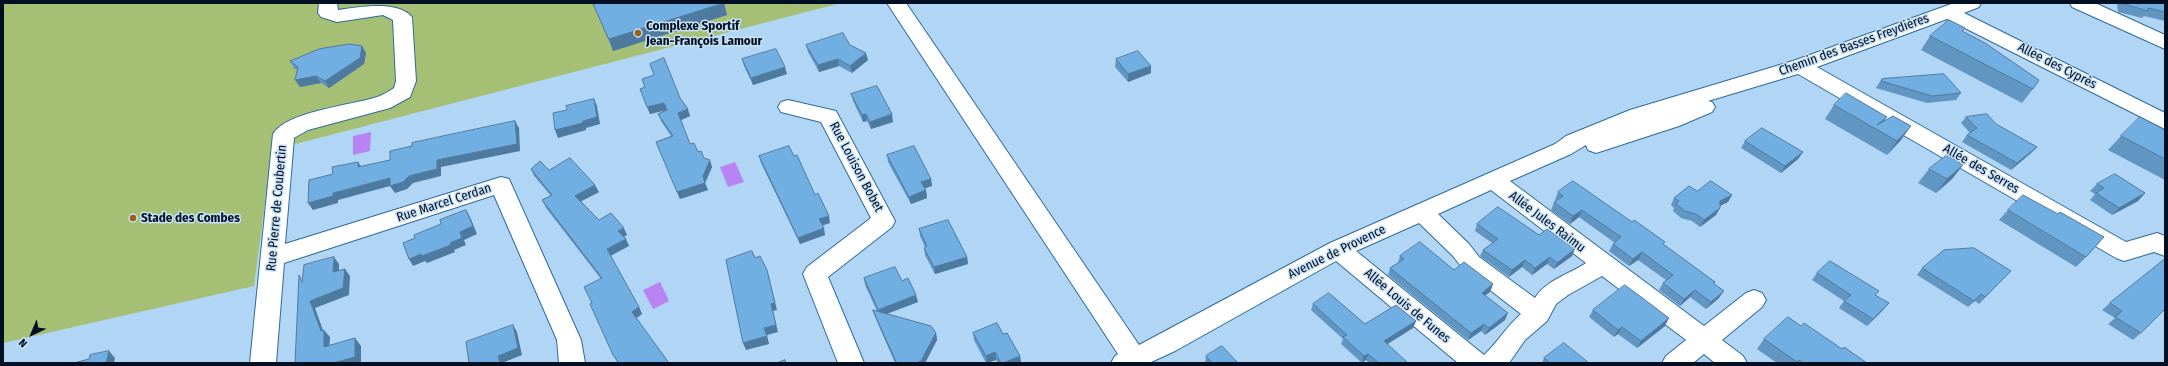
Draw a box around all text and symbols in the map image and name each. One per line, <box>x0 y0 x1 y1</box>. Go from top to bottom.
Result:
street label: Chemin des Basses Freydières <box>1777 11 1931 79</box>
place label: Complexe Sportif Jean-François Lamour <box>646 18 762 49</box>
marker: Complexe Sportif Jean-François Lamour <box>633 28 643 38</box>
street label: Allée des Cyprès <box>2015 39 2099 93</box>
street label: Rue Louison Bobet <box>826 119 886 215</box>
street label: Allée des Serres <box>1940 141 2022 197</box>
street label: Rue Pierre de Coubertin <box>264 144 290 272</box>
street label: Rue Marcel Cerdan <box>395 180 493 226</box>
street label: Allée Jules Raimu <box>1506 188 1588 256</box>
place label: Stade des Combes <box>141 210 240 226</box>
marker: Stade des Combes <box>128 213 138 223</box>
street label: Avenue de Provence <box>1286 222 1388 282</box>
street label: Allée Louis de Funes <box>1361 265 1453 347</box>
north arrow <box>12 314 52 354</box>
text: N <box>16 336 30 350</box>

